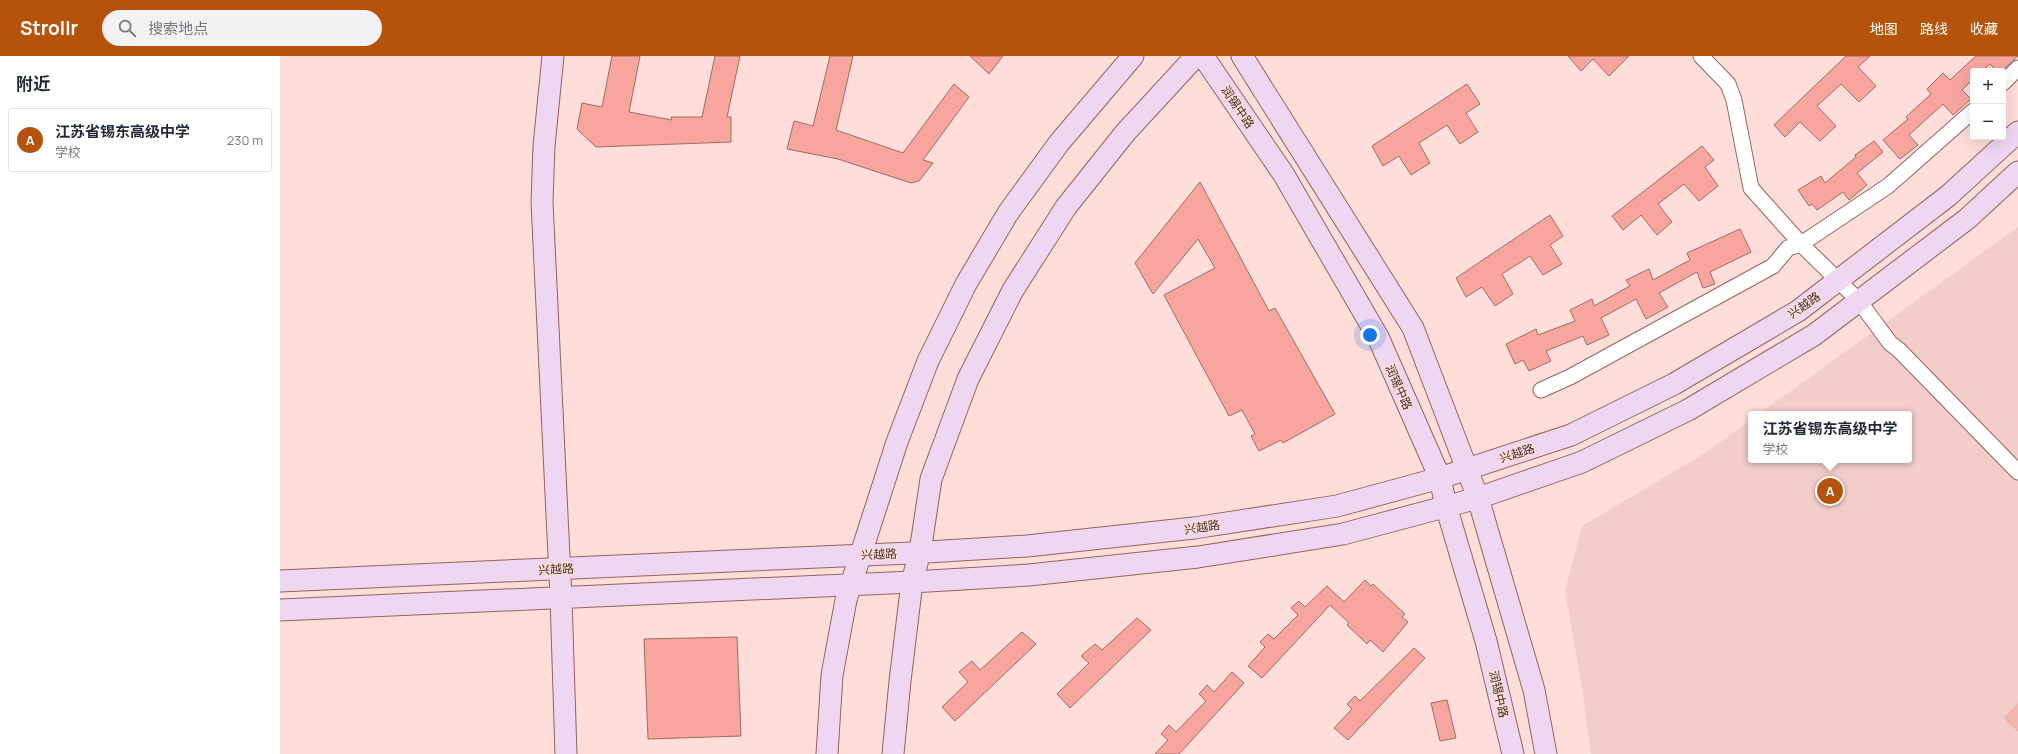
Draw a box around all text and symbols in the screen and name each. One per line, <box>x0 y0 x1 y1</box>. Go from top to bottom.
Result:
search box <box>102 10 382 46</box>
text: Strollr <box>20 15 78 41</box>
icon: search <box>116 17 138 39</box>
text: 搜索地点 <box>148 18 208 39</box>
text: 地图 <box>1870 19 1898 38</box>
text: 路线 <box>1920 19 1948 38</box>
text: 收藏 <box>1970 19 1998 38</box>
map controls <box>1970 68 2006 140</box>
button: + <box>1970 68 2006 104</box>
text: 附近 <box>16 72 50 95</box>
street label: 润锡中路 <box>1218 82 1258 132</box>
button: − <box>1970 104 2006 140</box>
text: 江苏省锡东高级中学 <box>55 121 190 142</box>
text: A <box>26 131 34 149</box>
text: 230 m <box>227 131 263 149</box>
text: 学校 <box>55 143 81 161</box>
street label: 兴越路 <box>1784 288 1824 322</box>
your location <box>1360 325 1380 345</box>
street label: 润锡中路 <box>1381 362 1417 412</box>
popup <box>1748 411 1912 463</box>
text: 江苏省锡东高级中学 <box>1762 418 1898 439</box>
street label: 兴越路 <box>1497 439 1537 467</box>
text: 学校 <box>1762 440 1789 458</box>
pin: A <box>1817 476 1843 506</box>
street label: 兴越路 <box>1183 516 1221 538</box>
street label: 兴越路 <box>861 545 897 563</box>
street label: 兴越路 <box>538 560 574 578</box>
street label: 润锡中路 <box>1485 669 1513 719</box>

